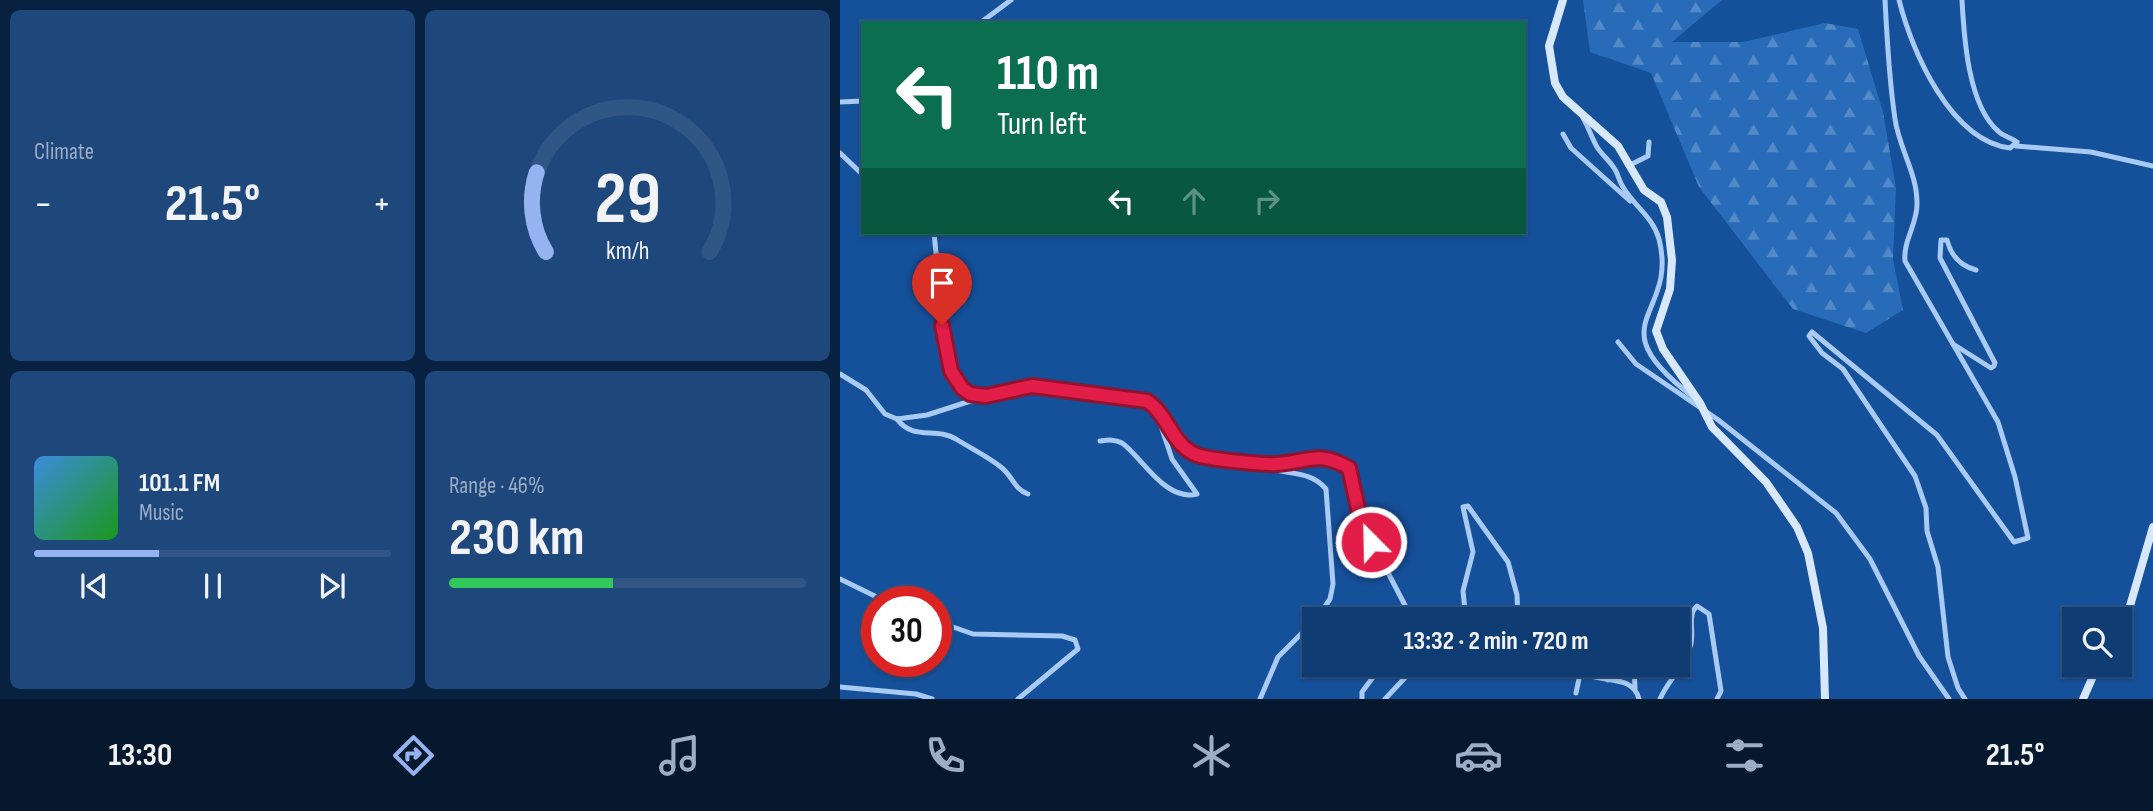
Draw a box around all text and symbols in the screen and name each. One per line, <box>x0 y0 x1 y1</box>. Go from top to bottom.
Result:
text: 110 m <box>997 45 1099 104</box>
icon: left <box>882 49 973 140</box>
text: Turn left <box>997 105 1087 144</box>
text: Climate <box>34 138 94 166</box>
text: 29 <box>594 156 661 244</box>
text: 21.5° <box>165 173 260 236</box>
text: − <box>34 182 53 227</box>
text: + <box>372 182 391 227</box>
icon: left <box>1102 182 1140 220</box>
icon: ahead <box>1175 182 1213 220</box>
icon: right <box>1248 182 1286 220</box>
text: km/h <box>606 235 649 266</box>
pin <box>912 253 972 325</box>
icon: arrive <box>923 264 961 302</box>
text: 101.1 FM <box>139 468 220 499</box>
text: Range · 46% <box>449 472 545 500</box>
text: Music <box>139 499 184 527</box>
position arrow <box>1334 505 1408 579</box>
text: 230 km <box>449 507 584 570</box>
icon: previous <box>75 567 113 605</box>
icon: pause <box>194 567 232 605</box>
icon: next <box>313 567 351 605</box>
speed limit sign: 30 <box>861 586 952 677</box>
map controls <box>2062 607 2132 677</box>
button: search <box>2062 607 2132 677</box>
text: 13:32 · 2 min · 720 m <box>1403 626 1589 657</box>
icon: directions <box>389 731 438 780</box>
icon: music <box>655 731 704 780</box>
icon: phone <box>921 731 970 780</box>
icon: climate <box>1187 731 1236 780</box>
icon: car <box>1454 731 1503 780</box>
icon: filters <box>1720 731 1769 780</box>
text: 13:30 <box>109 736 172 775</box>
text: 21.5° <box>1986 736 2044 775</box>

